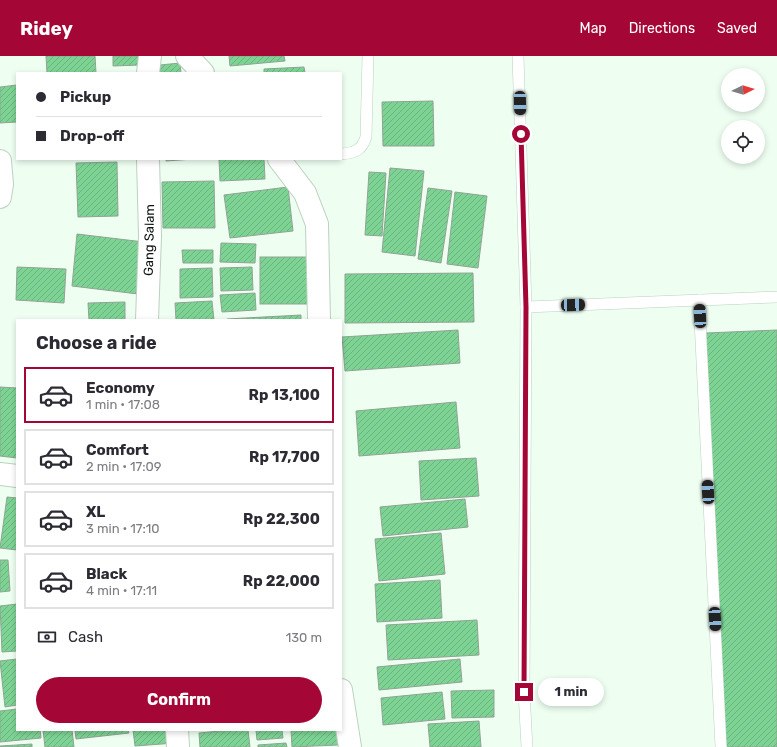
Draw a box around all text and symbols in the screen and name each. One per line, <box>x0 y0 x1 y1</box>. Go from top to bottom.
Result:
text: Ridey <box>20 17 73 40</box>
text: Map <box>580 20 607 37</box>
text: Directions <box>629 20 695 37</box>
text: Saved <box>717 20 757 37</box>
north arrow <box>721 68 765 112</box>
map controls <box>721 68 765 164</box>
text: Pickup <box>60 88 111 106</box>
car <box>514 91 526 115</box>
button: locate <box>721 120 765 164</box>
route start <box>512 125 530 143</box>
text: Drop-off <box>60 127 124 145</box>
street label: Gang Salam <box>141 204 158 276</box>
car <box>561 299 585 311</box>
car <box>693 304 707 328</box>
text: Choose a ride <box>36 332 157 354</box>
icon: car <box>38 377 74 413</box>
text: Economy <box>86 379 155 397</box>
text: Rp 13,100 <box>249 386 320 404</box>
text: 1 min · 17:08 <box>86 397 160 412</box>
icon: car <box>38 439 74 475</box>
text: Comfort <box>86 441 149 459</box>
text: Rp 17,700 <box>249 448 320 466</box>
text: 2 min · 17:09 <box>86 459 162 474</box>
car <box>701 480 715 504</box>
icon: car <box>38 501 74 537</box>
text: XL <box>86 503 105 521</box>
text: Rp 22,300 <box>243 510 320 528</box>
text: 3 min · 17:10 <box>86 521 160 536</box>
icon: car <box>38 563 74 599</box>
text: Black <box>86 565 127 583</box>
text: Rp 22,000 <box>243 572 320 590</box>
text: 4 min · 17:11 <box>86 583 157 598</box>
car <box>708 607 722 631</box>
icon: cash <box>36 626 58 648</box>
text: Cash <box>68 628 103 646</box>
text: 130 m <box>286 630 322 645</box>
button: Confirm <box>36 677 322 723</box>
callout: 1 min <box>538 678 604 706</box>
route end <box>515 683 533 701</box>
text: 1 min <box>554 684 588 699</box>

